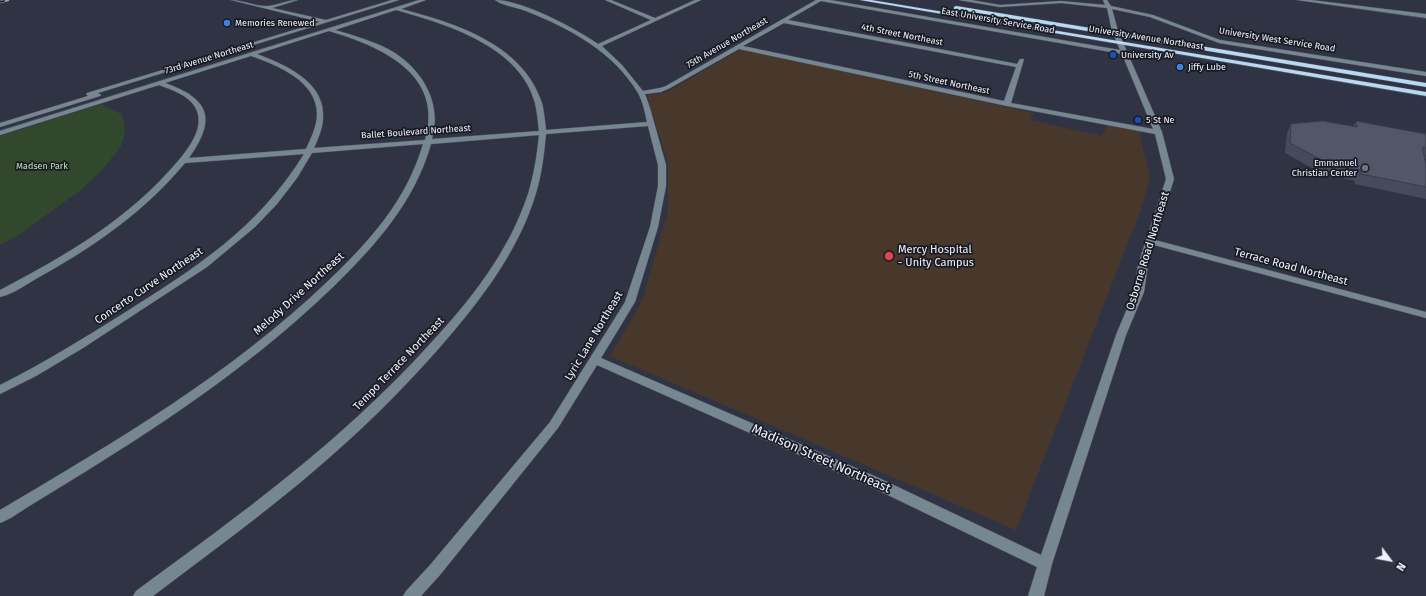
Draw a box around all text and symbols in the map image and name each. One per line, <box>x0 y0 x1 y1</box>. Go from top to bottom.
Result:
street label: East University Service Road <box>940 6 1056 36</box>
street label: 75th Avenue Northeast <box>684 15 770 71</box>
marker: Memories Renewed <box>222 18 232 28</box>
place label: Memories Renewed <box>235 18 315 28</box>
street label: 4th Street Northeast <box>860 22 944 48</box>
street label: University Avenue Northeast <box>1088 24 1204 52</box>
street label: University West Service Road <box>1218 25 1336 55</box>
street label: 73rd Avenue Northeast <box>163 39 255 77</box>
marker: University Av <box>1108 50 1118 60</box>
place label: University Av <box>1121 50 1174 60</box>
marker: Jiffy Lube <box>1175 62 1185 72</box>
place label: Jiffy Lube <box>1188 62 1226 72</box>
street label: 5th Street Northeast <box>907 69 991 97</box>
marker: 5 St Ne <box>1133 115 1143 125</box>
place label: 5 St Ne <box>1146 115 1174 125</box>
street label: Ballet Boulevard Northeast <box>361 123 471 141</box>
place label: Emmanuel Christian Center <box>1292 158 1357 179</box>
park label: Madsen Park <box>16 161 68 171</box>
marker: Emmanuel Christian Center <box>1360 163 1370 173</box>
street label: Osborne Road Northeast <box>1124 190 1172 312</box>
place label: Mercy Hospital - Unity Campus <box>898 243 974 269</box>
street label: Concerto Curve Northeast <box>92 245 206 327</box>
street label: Terrace Road Northeast <box>1233 246 1349 288</box>
street label: Melody Drive Northeast <box>251 250 347 338</box>
marker: Mercy Hospital - Unity Campus <box>883 250 895 262</box>
street label: Lyric Lane Northeast <box>562 289 626 383</box>
street label: Tempo Terrace Northeast <box>351 314 447 414</box>
street label: Madison Street Northeast <box>749 421 893 497</box>
north arrow <box>1370 540 1410 580</box>
text: N <box>1393 560 1408 573</box>

